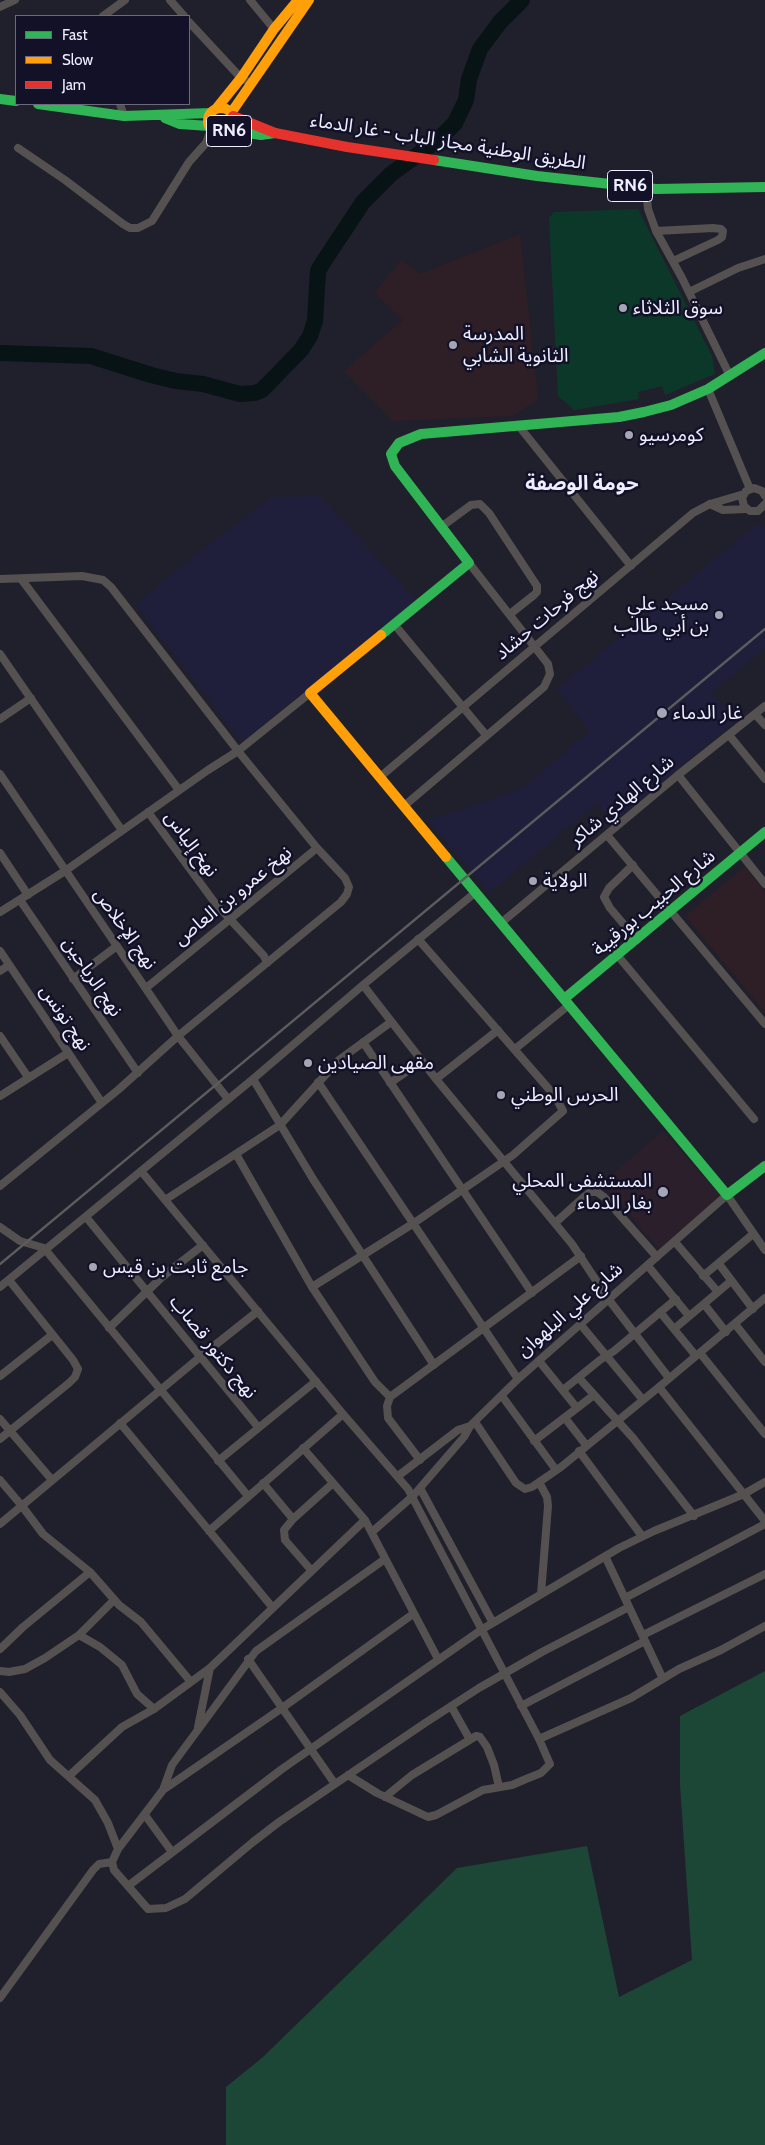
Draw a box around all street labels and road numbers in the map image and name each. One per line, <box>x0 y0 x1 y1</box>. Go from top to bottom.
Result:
street label: الطريق الوطنية مجاز الباب - غار الدماء <box>309 109 587 175</box>
road number: RN6 <box>206 115 252 146</box>
road number: RN6 <box>608 170 652 202</box>
street label: نهج فرحات حشاد <box>490 565 604 665</box>
street label: شارع الهادي شاكر <box>565 751 679 851</box>
street label: نهخ إلياس <box>159 806 223 882</box>
street label: نهخ عمرو بن العاص <box>169 841 297 951</box>
street label: شارع الحبيب بورقيبة <box>588 845 720 961</box>
street label: نهج الإخلاص <box>89 884 161 974</box>
street label: نهج الرياحين <box>57 933 127 1021</box>
street label: نهج تونس <box>35 980 95 1056</box>
street label: شارع علي البلهوان <box>512 1258 628 1362</box>
street label: نهج دكتور قصاب <box>164 1291 262 1403</box>

